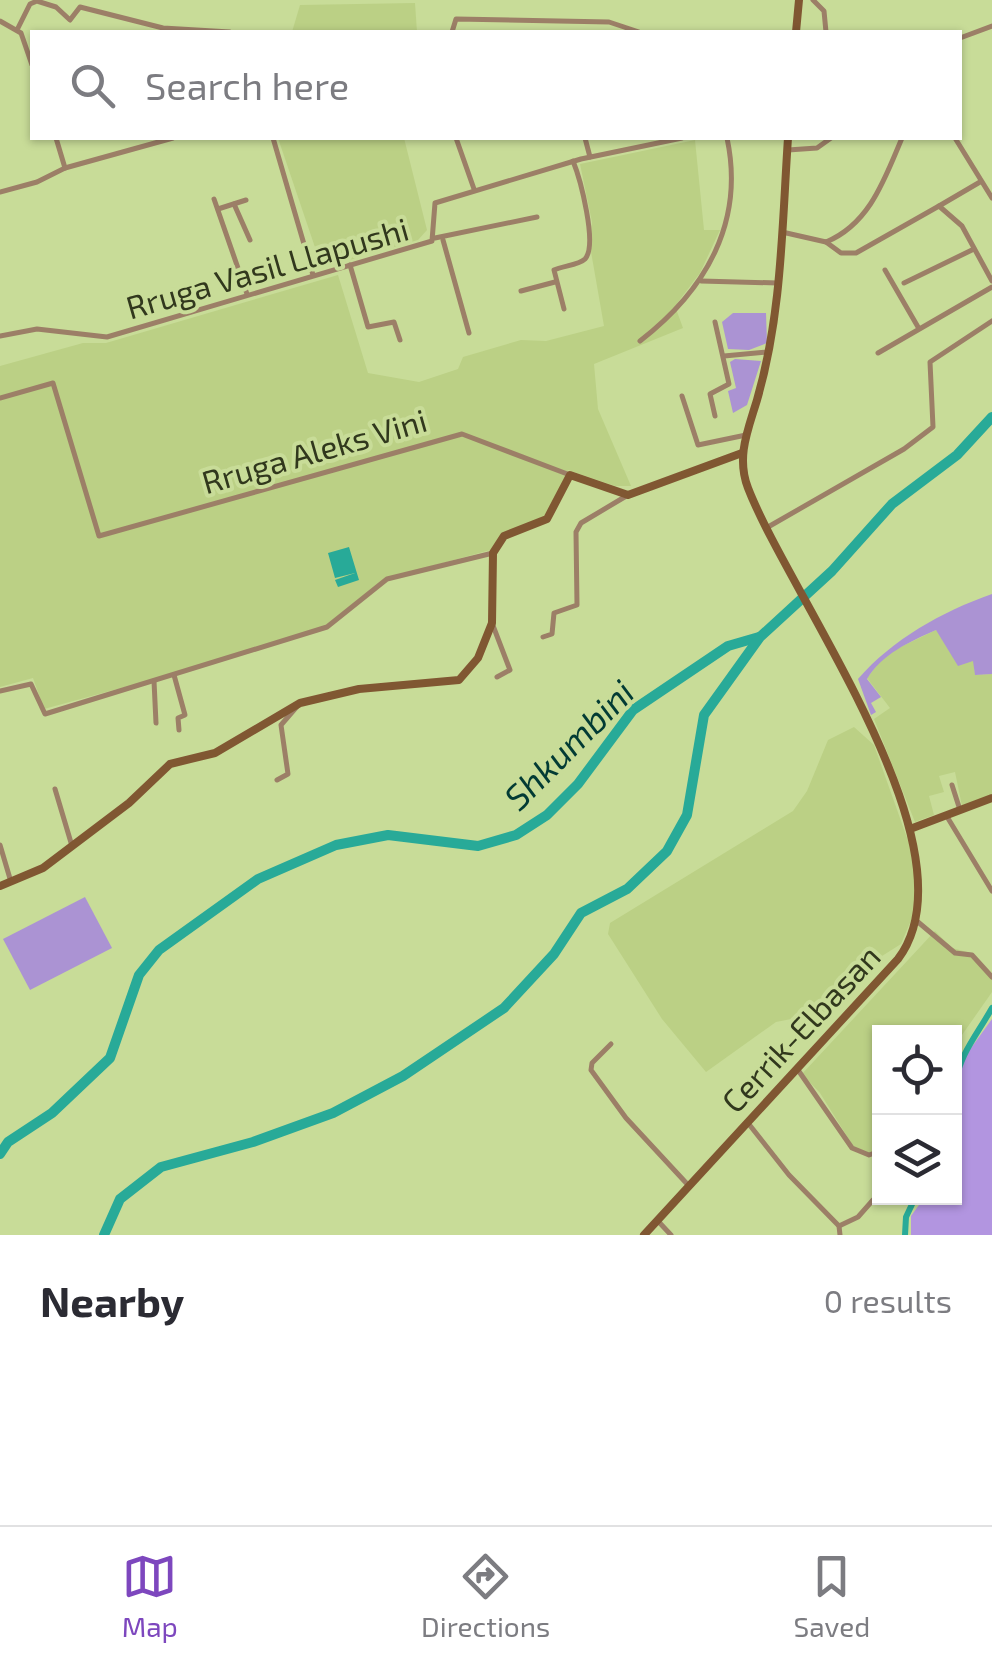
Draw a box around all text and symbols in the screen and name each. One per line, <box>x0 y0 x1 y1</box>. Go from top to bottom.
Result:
search box <box>30 30 962 140</box>
icon: search <box>65 58 120 113</box>
text: Search here <box>145 62 349 108</box>
street label: Rruga Vasil Llapushi <box>122 209 412 325</box>
street label: Rruga Aleks Vini <box>197 400 431 500</box>
water label: Shkumbini <box>494 670 642 818</box>
street label: Cerrik-Elbasan <box>713 937 887 1119</box>
map controls <box>872 1025 962 1205</box>
button: locate <box>872 1025 962 1115</box>
button: layers <box>872 1115 962 1205</box>
text: Nearby <box>40 1275 184 1325</box>
text: 0 results <box>824 1281 952 1319</box>
tab: Map <box>122 1549 178 1643</box>
tab: Directions <box>421 1549 550 1643</box>
tab: Saved <box>794 1549 870 1643</box>

